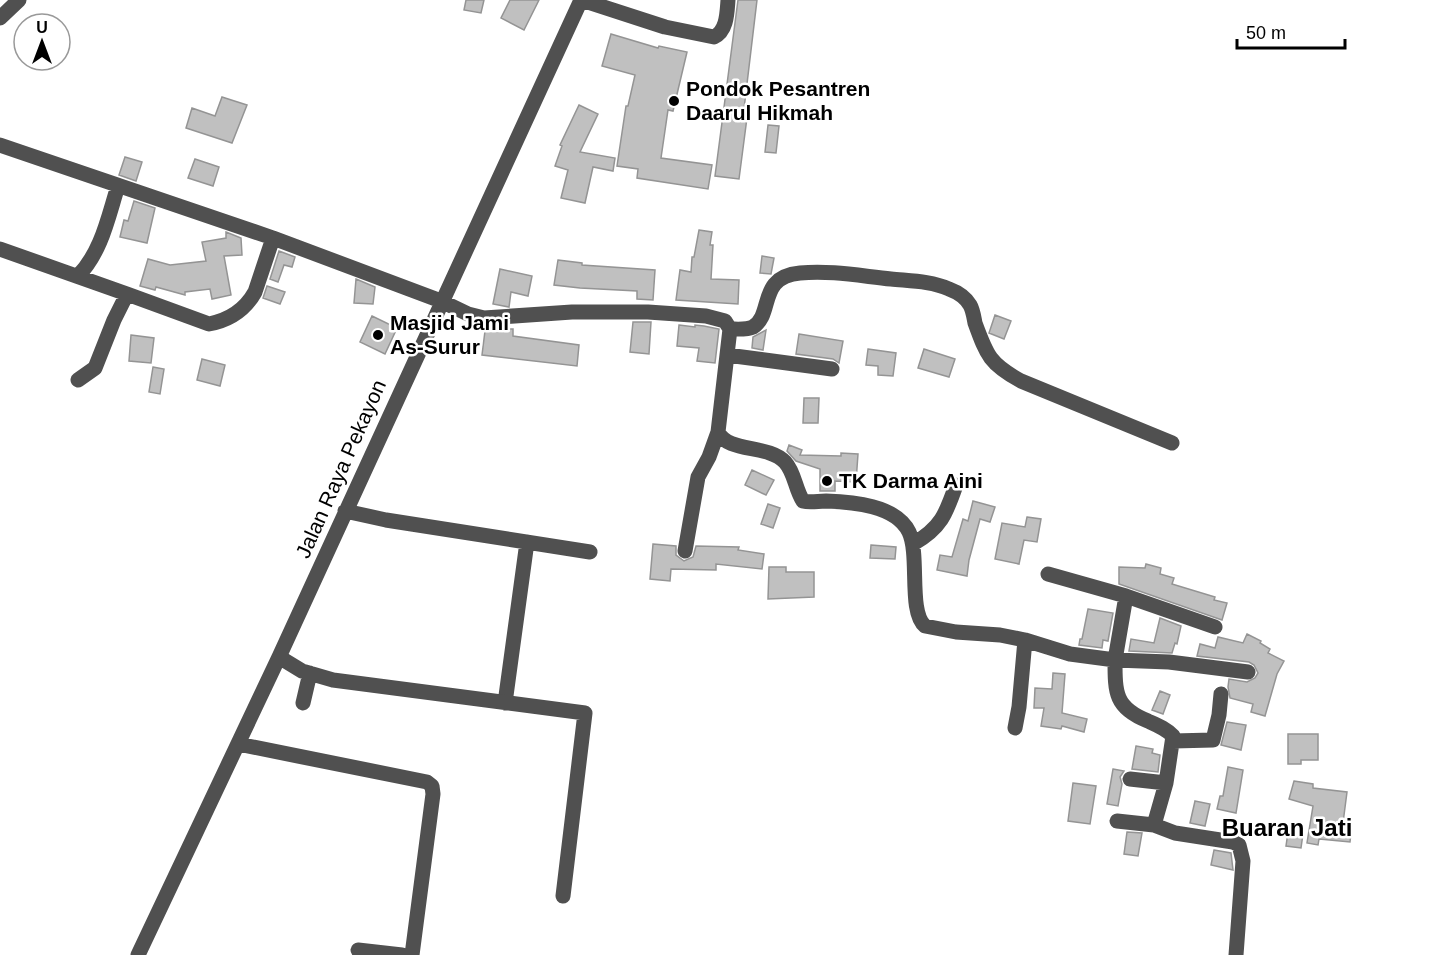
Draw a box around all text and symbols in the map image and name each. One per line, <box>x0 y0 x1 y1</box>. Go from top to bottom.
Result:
north arrow <box>12 12 72 72</box>
scale bar <box>1237 12 1345 50</box>
text: U <box>36 19 48 36</box>
text: 50 m <box>1246 23 1286 43</box>
place label: Pondok Pesantren Daarul Hikmah <box>686 77 870 124</box>
marker: Pondok Pesantren Daarul Hikmah <box>667 94 681 108</box>
place label: Masjid Jami As-Surur <box>390 311 509 358</box>
marker: Masjid Jami As-Surur <box>371 328 385 342</box>
street label: Jalan Raya Pekayon <box>291 376 390 561</box>
place label: TK Darma Aini <box>839 469 983 492</box>
marker: TK Darma Aini <box>820 474 834 488</box>
district label: Buaran Jati <box>1222 814 1352 841</box>

